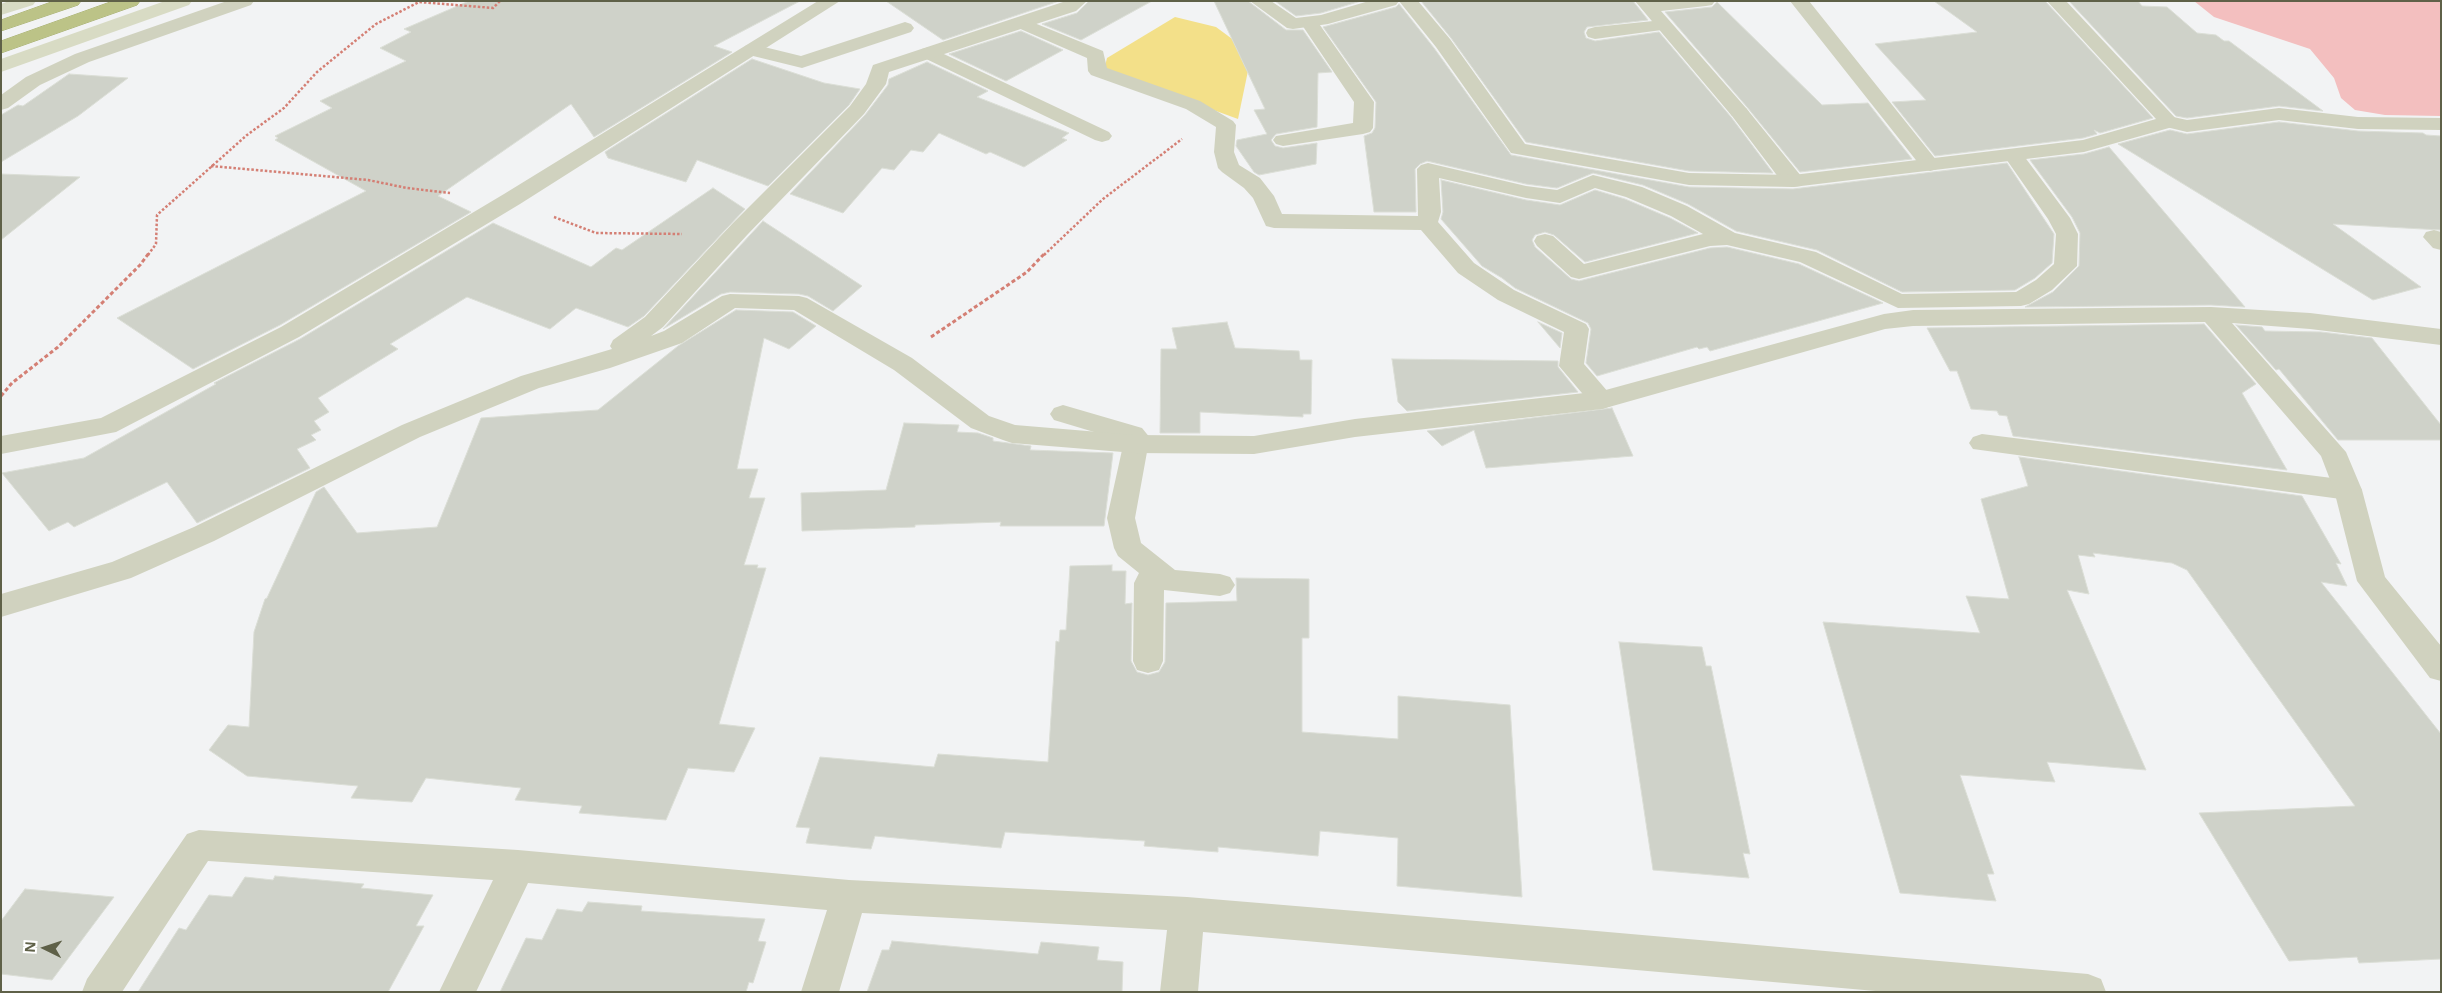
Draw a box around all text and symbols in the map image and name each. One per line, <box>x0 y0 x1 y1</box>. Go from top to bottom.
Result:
north arrow <box>20 923 70 973</box>
text: N <box>20 941 39 953</box>

